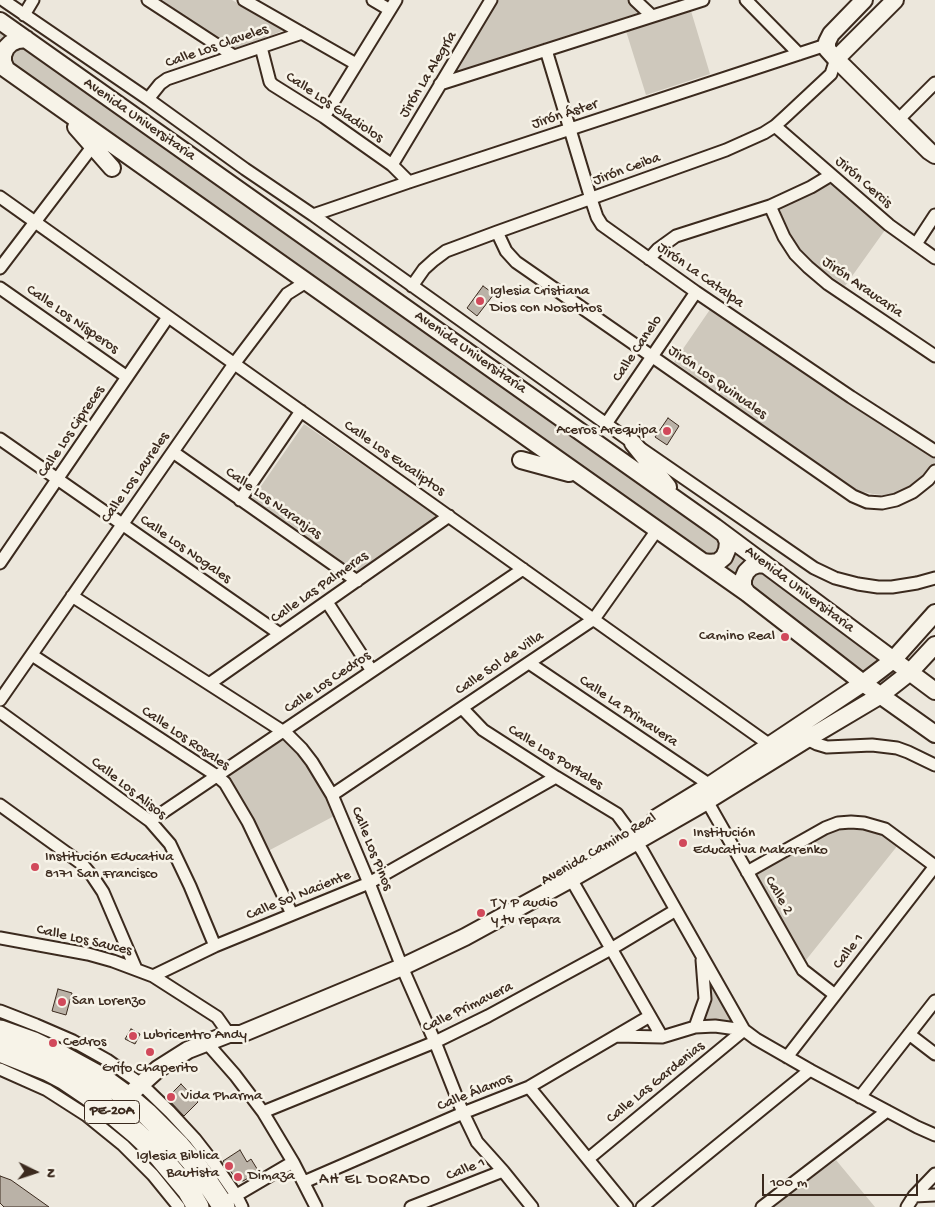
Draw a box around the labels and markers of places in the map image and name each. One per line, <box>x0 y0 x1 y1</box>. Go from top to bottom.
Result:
place label: Iglesia Cristiana Dios con Nosothos <box>490 283 602 318</box>
marker: Iglesia Cristiana Dios con Nosothos <box>474 295 486 307</box>
place label: Aceros Arequipa <box>556 422 657 440</box>
marker: Aceros Arequipa <box>661 425 673 437</box>
place label: Camino Real <box>699 628 775 646</box>
marker: Camino Real <box>779 631 791 643</box>
place label: Institución Educativa Makarenko <box>693 825 828 860</box>
marker: Institución Educativa Makarenko <box>677 837 689 849</box>
place label: Institución Educativa 8171 San Francisco <box>45 849 174 884</box>
marker: Institución Educativa 8171 San Francisco <box>29 861 41 873</box>
place label: T Y P audio y tv repara <box>491 895 561 930</box>
marker: T Y P audio y tv repara <box>475 907 487 919</box>
place label: San Lorenzo <box>72 993 146 1011</box>
marker: San Lorenzo <box>56 996 68 1008</box>
place label: Lubricentro Andy <box>143 1027 247 1045</box>
marker: Lubricentro Andy <box>127 1030 139 1042</box>
place label: Cedros <box>63 1034 106 1052</box>
marker: Cedros <box>47 1037 59 1049</box>
marker: Grifo Chaperito <box>144 1046 156 1058</box>
place label: Grifo Chaperito <box>102 1060 198 1078</box>
place label: Vida Pharma <box>181 1088 262 1106</box>
marker: Vida Pharma <box>165 1091 177 1103</box>
place label: Iglesia Biblica Bautista <box>136 1148 219 1183</box>
marker: Iglesia Biblica Bautista <box>223 1160 235 1172</box>
place label: Dimaza <box>248 1168 295 1186</box>
marker: Dimaza <box>232 1171 244 1183</box>

